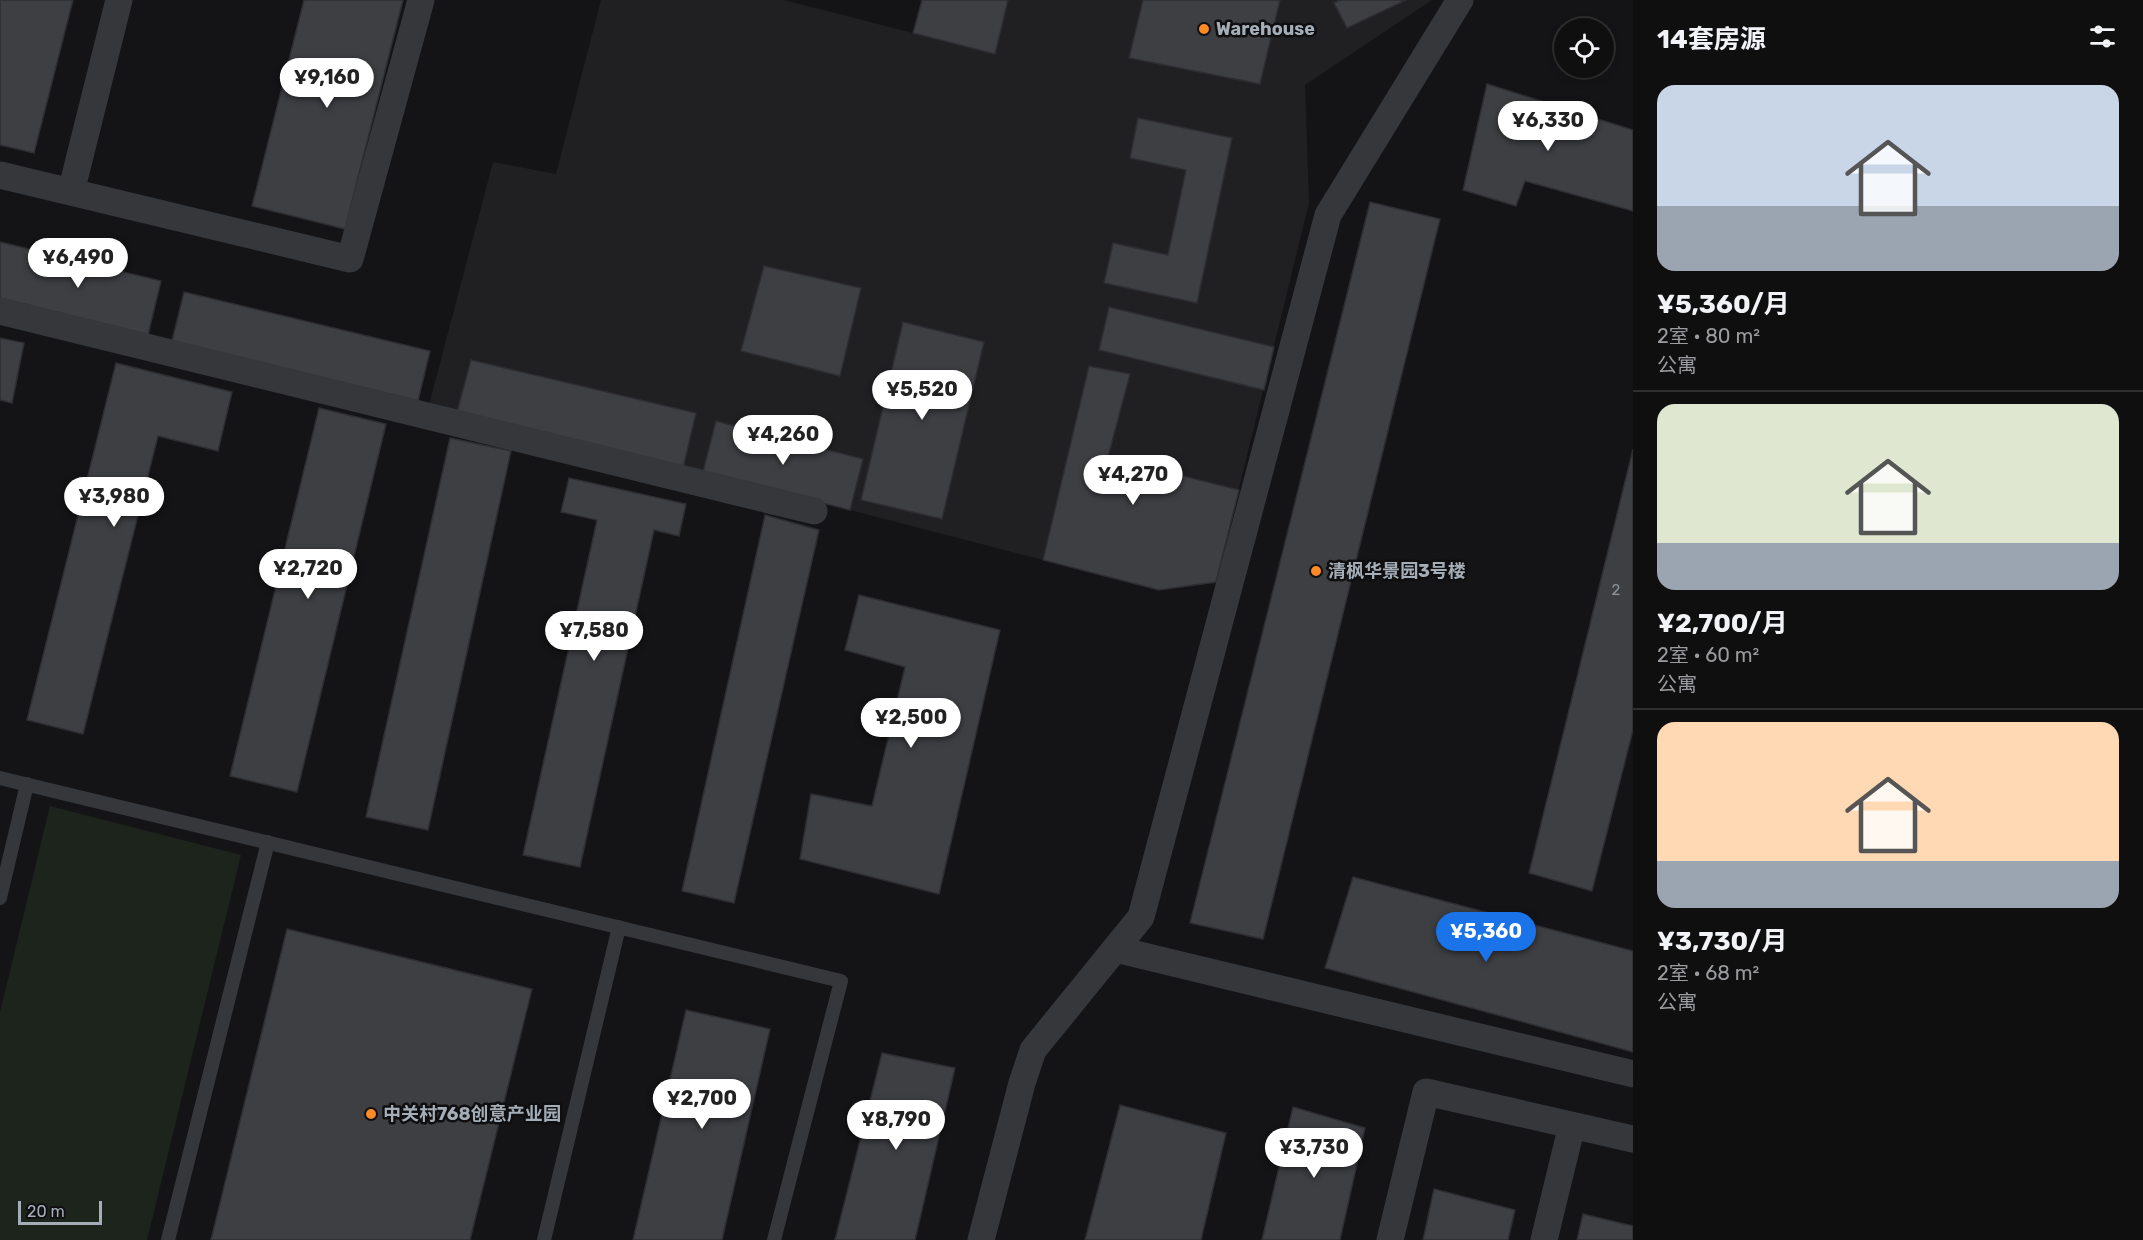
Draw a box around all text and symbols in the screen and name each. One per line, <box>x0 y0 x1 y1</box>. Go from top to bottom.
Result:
place label: Warehouse <box>1216 18 1315 40</box>
map controls <box>1554 18 1614 78</box>
button: locate <box>1554 18 1614 78</box>
icon: filters <box>2086 20 2119 53</box>
marker: Warehouse <box>1197 22 1211 36</box>
text: 14套房源 <box>1657 24 1766 55</box>
pin: ¥9,160 <box>278 58 376 109</box>
text: ¥9,160 <box>294 65 360 89</box>
pin: ¥6,330 <box>1499 101 1597 152</box>
text: ¥6,330 <box>1512 108 1584 132</box>
icon: home <box>1834 124 1942 232</box>
pin: ¥6,490 <box>29 238 127 289</box>
text: ¥6,490 <box>42 245 114 269</box>
text: ¥5,360/月 <box>1657 289 1790 320</box>
text: 2室 · 80 m² <box>1657 324 1760 348</box>
text: 公寓 <box>1657 353 1697 377</box>
pin: ¥5,520 <box>873 370 971 421</box>
text: ¥5,520 <box>886 377 958 401</box>
pin: ¥4,260 <box>734 415 832 466</box>
text: ¥4,260 <box>747 422 819 446</box>
icon: home <box>1834 443 1942 551</box>
pin: ¥4,270 <box>1084 455 1182 506</box>
text: ¥4,270 <box>1098 462 1168 486</box>
pin: ¥3,980 <box>65 477 163 528</box>
text: ¥3,980 <box>78 484 150 508</box>
pin: ¥2,720 <box>259 549 357 600</box>
text: ¥2,720 <box>273 556 343 580</box>
place label: 清枫华景园3号楼 <box>1328 560 1466 582</box>
marker: 清枫华景园3号楼 <box>1309 564 1323 578</box>
house number: 2 <box>1612 581 1621 599</box>
text: ¥2,700/月 <box>1657 608 1788 639</box>
pin: ¥7,580 <box>545 611 643 662</box>
text: ¥7,580 <box>559 618 629 642</box>
text: 2室 · 60 m² <box>1657 643 1759 667</box>
text: 公寓 <box>1657 672 1697 696</box>
pin: ¥2,500 <box>862 698 960 749</box>
text: ¥2,500 <box>875 705 947 729</box>
icon: home <box>1834 761 1942 869</box>
pin: ¥5,360 <box>1437 912 1535 963</box>
text: ¥5,360 <box>1450 919 1522 943</box>
text: ¥3,730/月 <box>1657 926 1787 957</box>
text: 2室 · 68 m² <box>1657 961 1759 985</box>
text: 公寓 <box>1657 990 1697 1014</box>
pin: ¥2,700 <box>653 1079 751 1130</box>
text: ¥2,700 <box>667 1086 737 1110</box>
pin: ¥8,790 <box>847 1100 945 1151</box>
place label: 中关村768创意产业园 <box>383 1103 561 1125</box>
marker: 中关村768创意产业园 <box>364 1107 378 1121</box>
text: ¥8,790 <box>861 1107 931 1131</box>
pin: ¥3,730 <box>1265 1128 1363 1179</box>
text: ¥3,730 <box>1279 1135 1349 1159</box>
scale bar <box>18 1198 102 1226</box>
text: 20 m <box>27 1202 65 1221</box>

